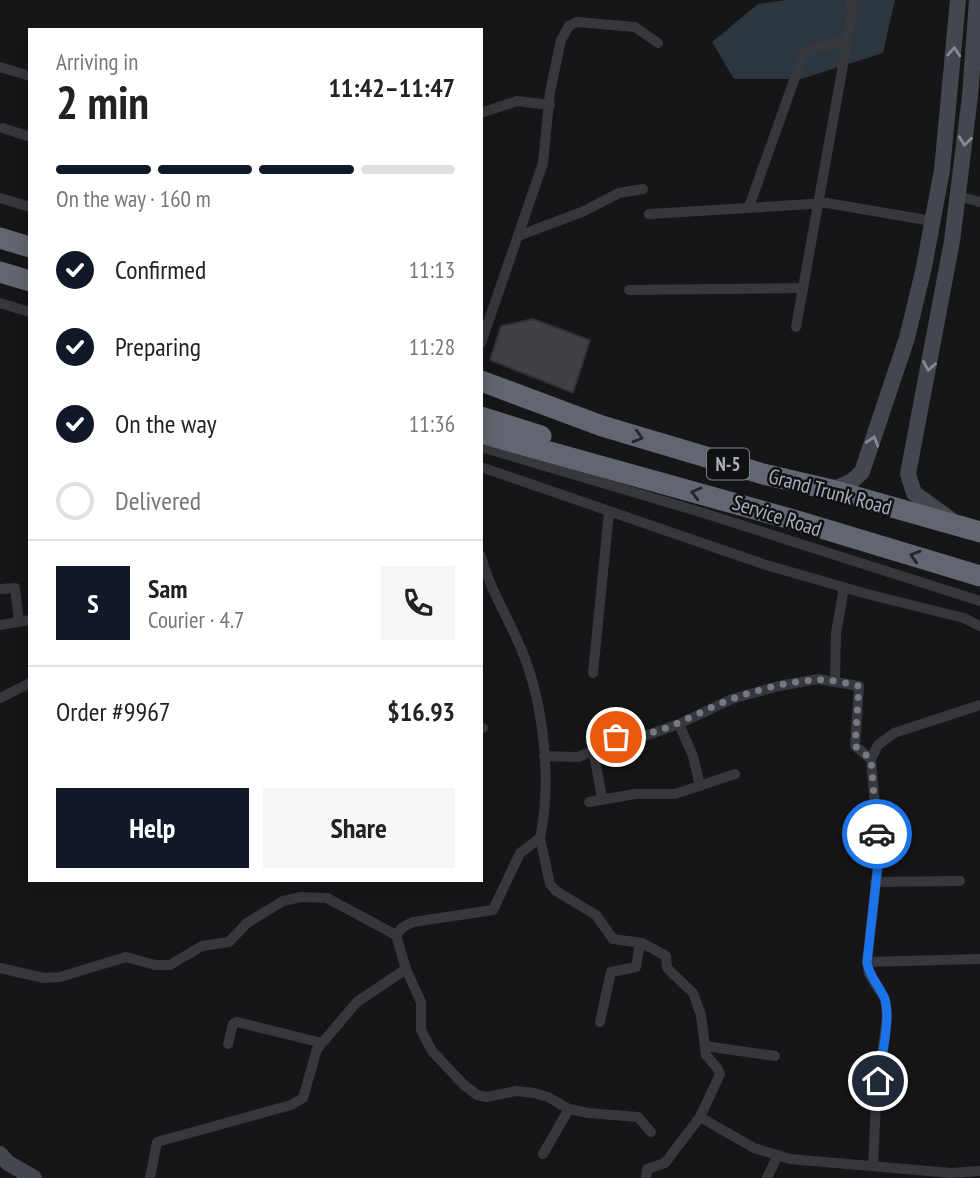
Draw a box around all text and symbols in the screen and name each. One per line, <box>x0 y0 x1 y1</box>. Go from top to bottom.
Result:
one-way arrow <box>946 46 961 57</box>
text: Arriving in <box>56 47 138 76</box>
text: 11:42–11:47 <box>328 71 455 104</box>
text: 2 min <box>56 72 149 132</box>
one-way arrow <box>957 135 972 147</box>
text: On the way · 160 m <box>56 184 211 213</box>
icon: check <box>56 251 94 289</box>
text: Confirmed <box>115 253 206 286</box>
text: 11:13 <box>409 255 455 284</box>
icon: check <box>56 328 94 366</box>
text: Preparing <box>115 330 201 363</box>
text: 11:28 <box>409 332 455 361</box>
one-way arrow <box>922 360 937 372</box>
icon: check <box>56 405 94 443</box>
text: On the way <box>115 407 217 440</box>
text: 11:36 <box>409 409 455 438</box>
one-way arrow <box>632 428 644 443</box>
one-way arrow <box>865 435 880 447</box>
road number: N-5 <box>707 449 749 480</box>
street label: Grand Trunk Road <box>766 462 895 521</box>
text: Delivered <box>115 484 201 517</box>
one-way arrow <box>690 487 702 501</box>
street label: Service Road <box>729 488 825 543</box>
one-way arrow <box>909 550 921 565</box>
button: phone <box>381 566 455 640</box>
text: Sam <box>148 572 187 605</box>
text: S <box>87 587 99 620</box>
text: Courier · 4.7 <box>148 605 244 634</box>
text: Order #9967 <box>56 695 171 728</box>
text: $16.93 <box>387 695 455 728</box>
pin <box>586 707 646 767</box>
icon: bag <box>597 718 635 756</box>
button: Help <box>56 788 249 868</box>
button: Share <box>263 788 455 868</box>
courier <box>842 799 912 869</box>
icon: car <box>858 815 896 853</box>
pin <box>848 1051 908 1111</box>
icon: home <box>859 1062 897 1100</box>

